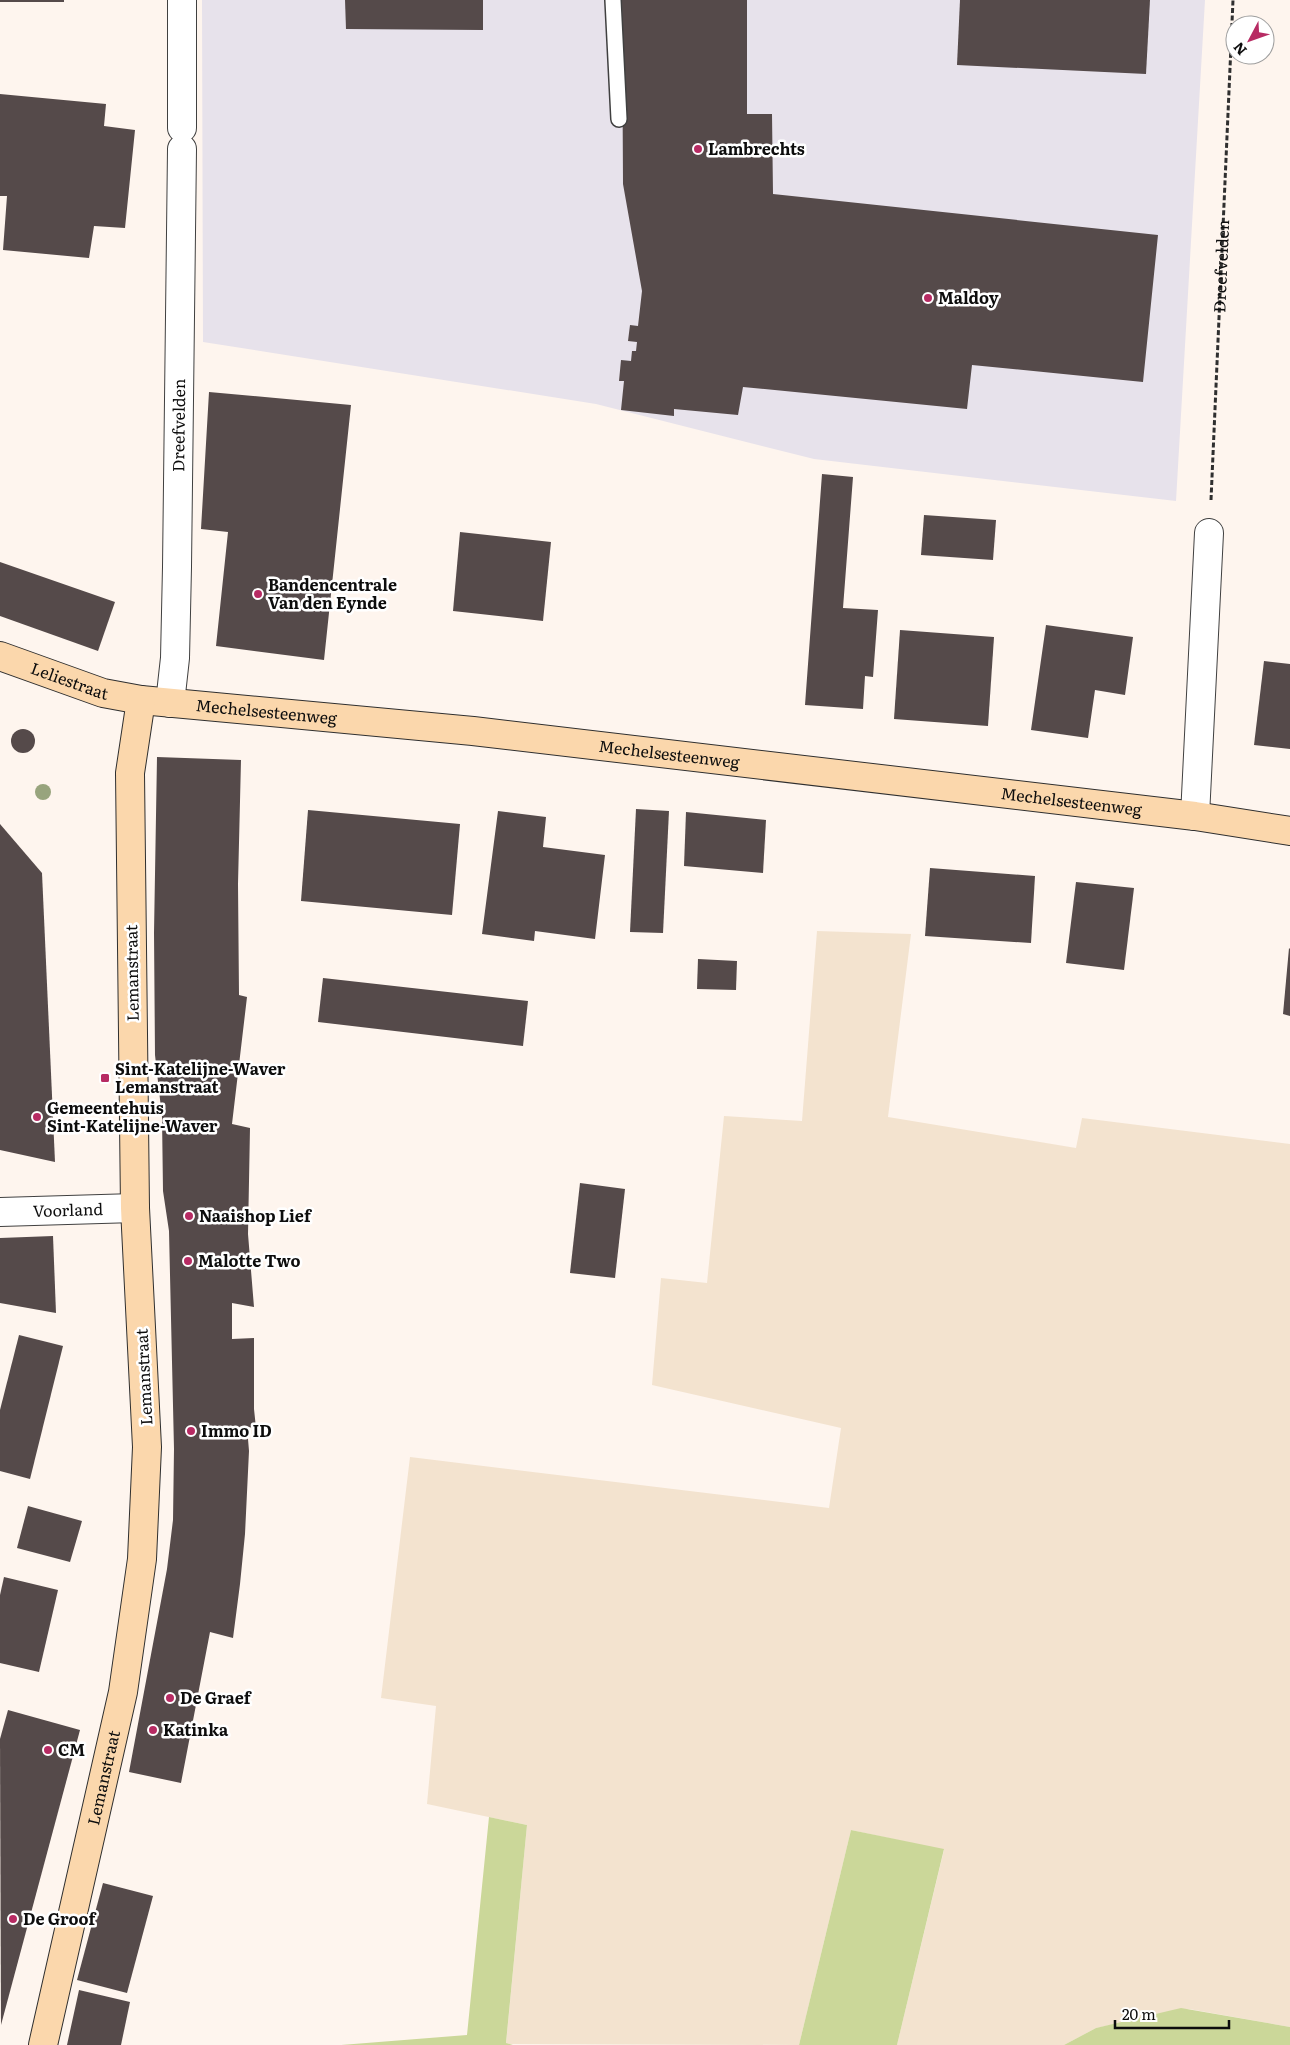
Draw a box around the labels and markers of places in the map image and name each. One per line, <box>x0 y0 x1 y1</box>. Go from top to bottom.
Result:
place label: Lambrechts <box>708 136 805 160</box>
marker: Lambrechts <box>692 143 704 155</box>
place label: Maldoy <box>938 285 999 309</box>
marker: Maldoy <box>922 292 934 304</box>
place label: Bandencentrale Van den Eynde <box>268 572 397 614</box>
marker: Bandencentrale Van den Eynde <box>252 588 264 600</box>
place label: Sint-Katelijne-Waver Lemanstraat <box>115 1056 286 1098</box>
marker: Sint-Katelijne-Waver Lemanstraat <box>99 1072 111 1084</box>
place label: Gemeentehuis Sint-Katelijne-Waver <box>47 1095 218 1137</box>
marker: Gemeentehuis Sint-Katelijne-Waver <box>31 1111 43 1123</box>
place label: Naaishop Lief <box>199 1203 313 1227</box>
marker: Naaishop Lief <box>183 1210 195 1222</box>
place label: Malotte Two <box>198 1248 300 1272</box>
marker: Malotte Two <box>182 1255 194 1267</box>
place label: Immo ID <box>201 1418 272 1442</box>
marker: Immo ID <box>185 1425 197 1437</box>
place label: De Graef <box>180 1685 253 1709</box>
marker: De Graef <box>164 1692 176 1704</box>
place label: Katinka <box>163 1717 229 1741</box>
marker: Katinka <box>147 1724 159 1736</box>
place label: CM <box>58 1737 85 1761</box>
marker: CM <box>42 1744 54 1756</box>
place label: De Groof <box>23 1906 97 1930</box>
marker: De Groof <box>7 1913 19 1925</box>

